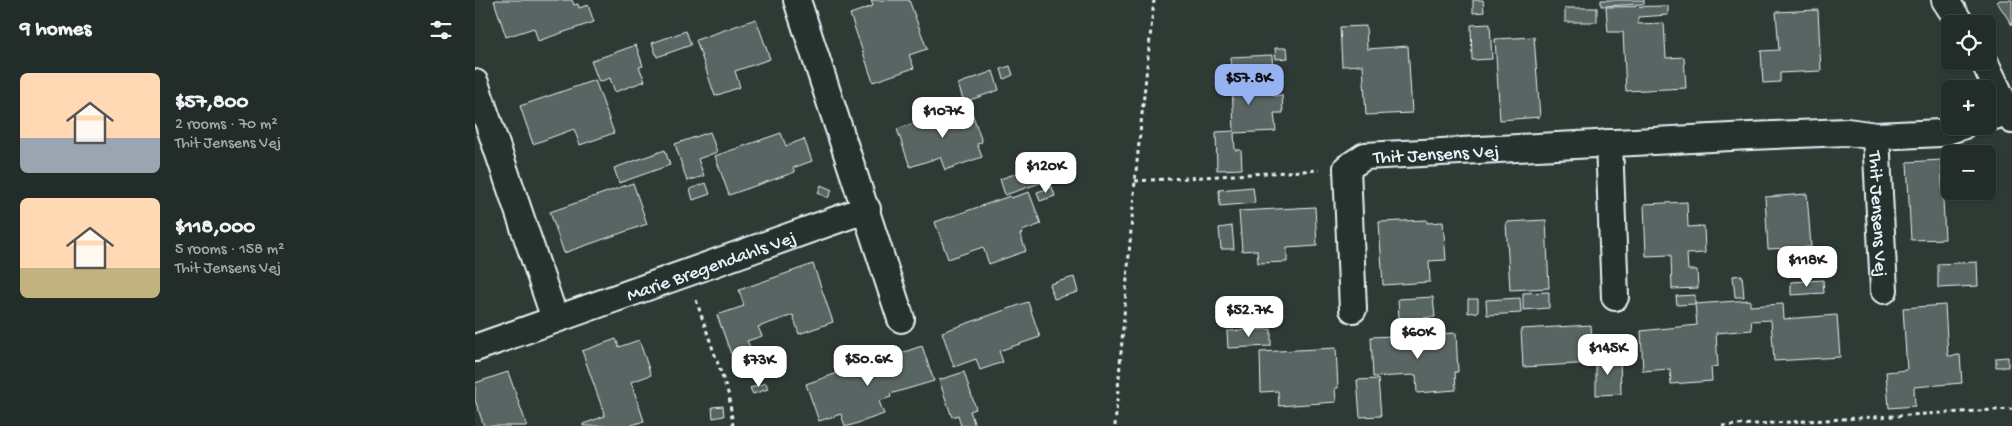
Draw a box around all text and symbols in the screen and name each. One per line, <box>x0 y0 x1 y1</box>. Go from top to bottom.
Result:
map controls <box>1941 15 1996 200</box>
button: locate <box>1941 15 1996 70</box>
icon: filters <box>427 16 455 44</box>
text: 9 homes <box>20 18 91 43</box>
pin: $57.8K <box>1208 64 1290 106</box>
text: $57.8K <box>1226 70 1272 89</box>
button: + <box>1941 80 1996 135</box>
text: $57,800 <box>175 91 248 116</box>
icon: home <box>60 93 120 153</box>
pin: $107K <box>908 96 978 139</box>
text: $107K <box>923 103 963 122</box>
text: 2 rooms · 70 m² <box>175 116 278 135</box>
text: Thit Jensens Vej <box>175 135 281 154</box>
street label: Thit Jensens Vej <box>1372 141 1500 171</box>
button: − <box>1941 145 1996 200</box>
street label: Thit Jensens Vej <box>1862 150 1891 278</box>
pin: $120K <box>1011 152 1081 194</box>
text: $120K <box>1026 158 1066 177</box>
text: $118,000 <box>175 216 255 241</box>
icon: home <box>60 218 120 278</box>
street label: Marie Bregendahls Vej <box>624 227 800 308</box>
text: 5 rooms · 158 m² <box>175 241 284 260</box>
pin: $118K <box>1772 246 1842 288</box>
text: $118K <box>1788 252 1826 271</box>
text: Thit Jensens Vej <box>175 260 281 279</box>
pin: $52.7K <box>1208 296 1290 338</box>
text: $52.7K <box>1226 302 1272 321</box>
pin: $60K <box>1388 318 1448 360</box>
text: $60K <box>1401 324 1435 343</box>
pin: $145K <box>1573 334 1643 376</box>
text: $145K <box>1589 340 1627 359</box>
pin: $50.6K <box>827 344 909 387</box>
pin: $73K <box>729 346 789 388</box>
text: $50.6K <box>845 351 891 370</box>
text: $73K <box>743 352 775 371</box>

